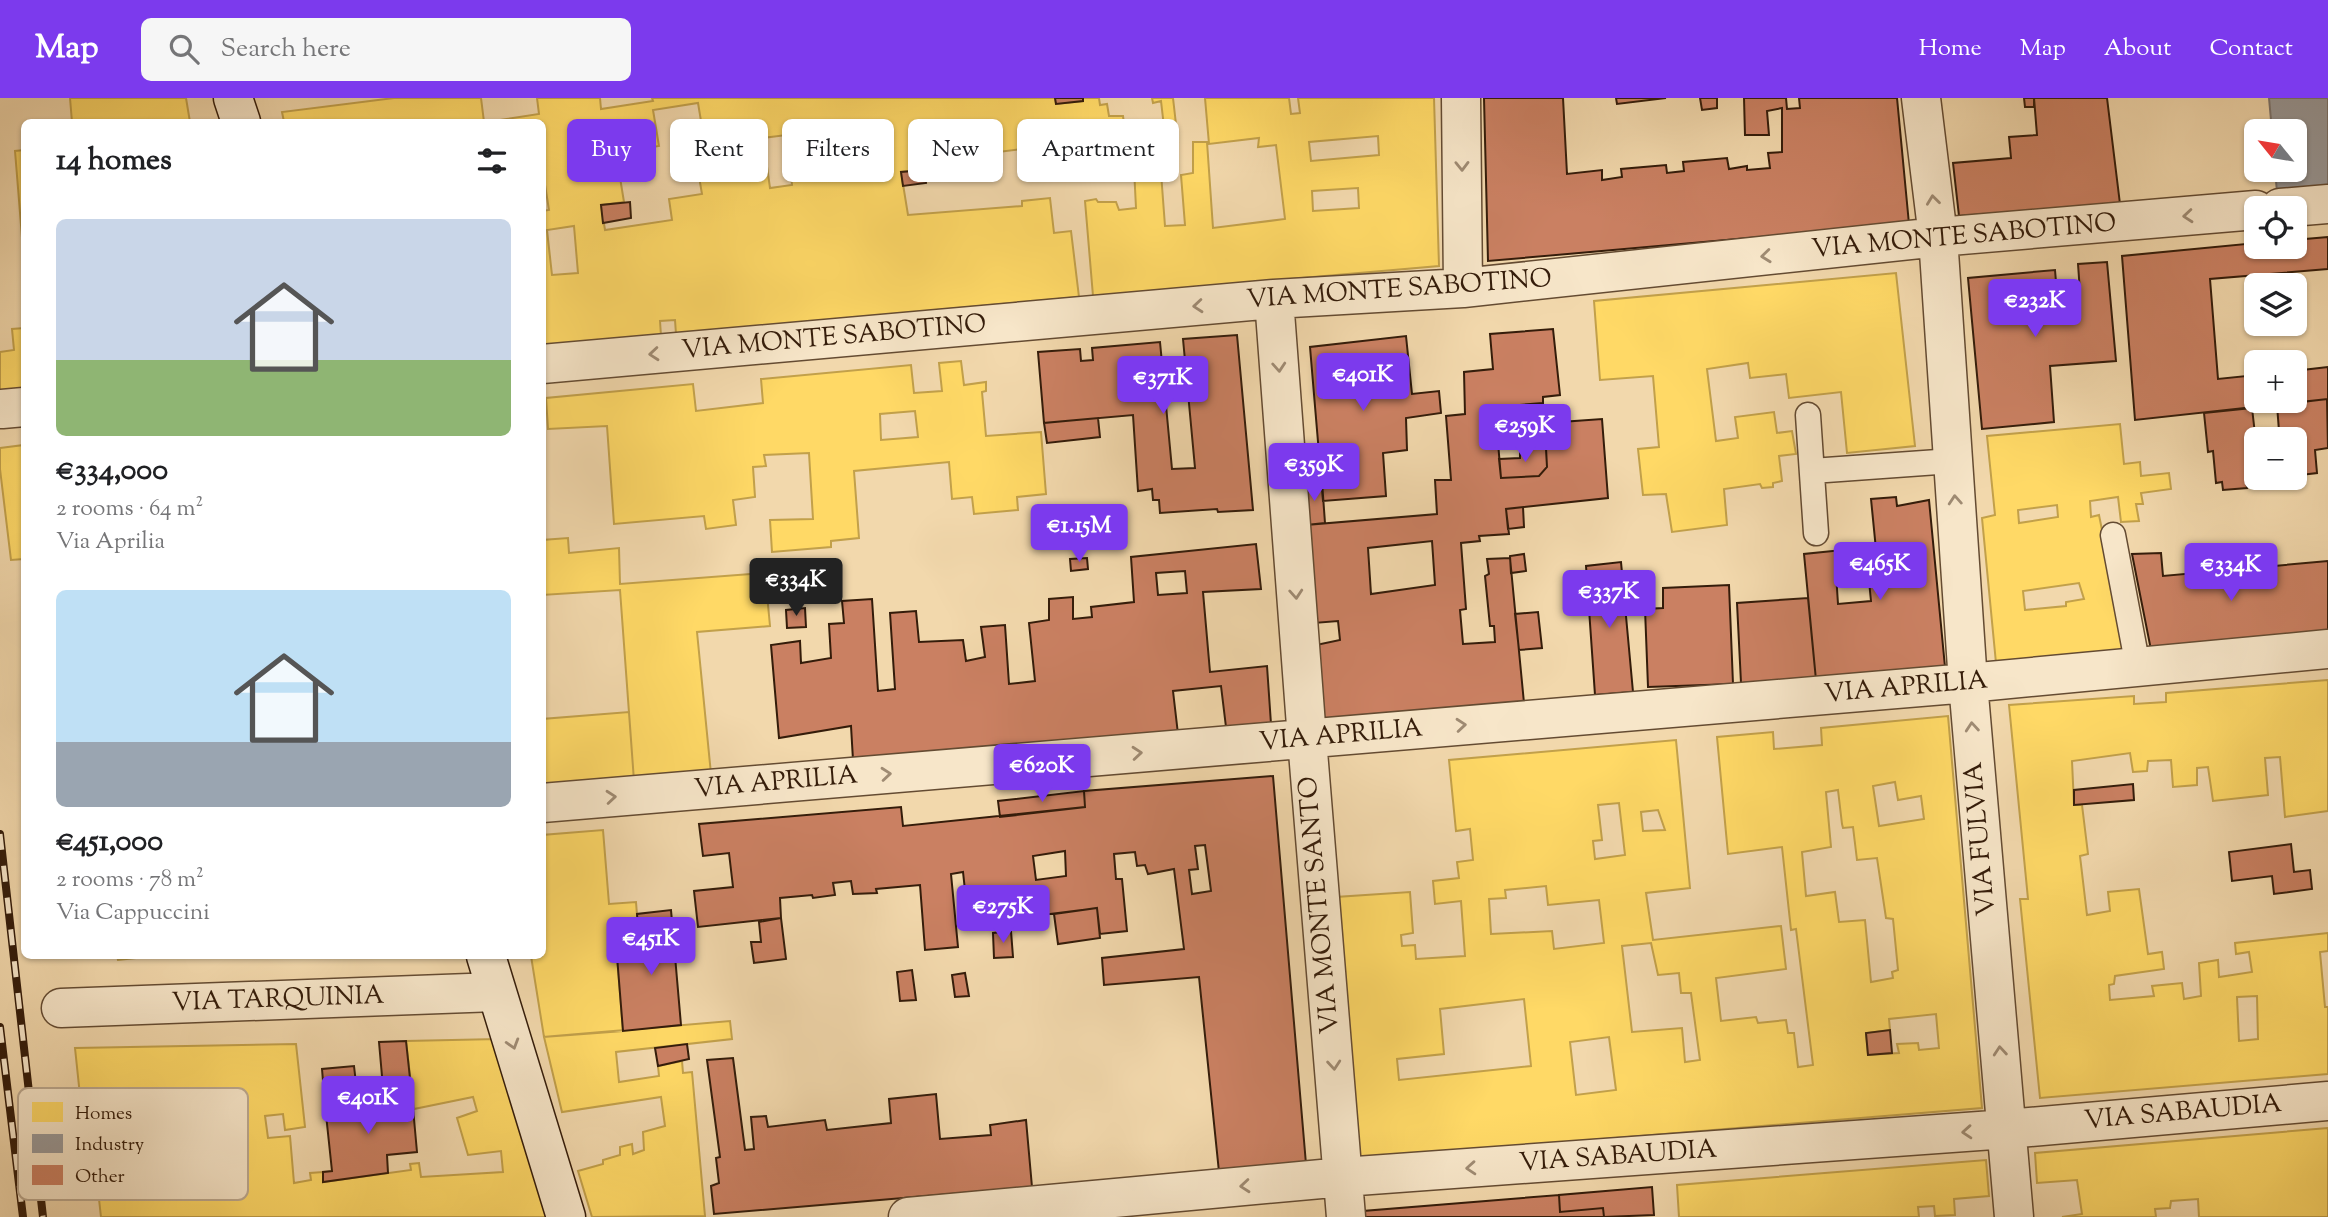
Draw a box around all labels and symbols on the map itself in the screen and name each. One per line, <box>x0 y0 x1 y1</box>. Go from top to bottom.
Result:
north arrow <box>2244 119 2306 182</box>
one-way arrow <box>1454 161 1470 172</box>
one-way arrow <box>1926 194 1941 205</box>
street label: VIA MONTE SABOTINO <box>1810 205 2118 269</box>
one-way arrow <box>2182 208 2193 223</box>
one-way arrow <box>1760 248 1772 263</box>
street label: VIA MONTE SABOTINO <box>1245 261 1553 319</box>
pin: €232K <box>1986 280 2084 339</box>
one-way arrow <box>1192 298 1203 313</box>
street label: VIA MONTE SABOTINO <box>680 306 988 370</box>
one-way arrow <box>648 346 659 361</box>
pin: €401K <box>1314 354 1412 413</box>
pin: €371K <box>1114 356 1212 416</box>
one-way arrow <box>1271 362 1286 373</box>
pin: €259K <box>1476 404 1574 464</box>
pin: €359K <box>1265 444 1363 503</box>
one-way arrow <box>1948 494 1963 505</box>
pin: €1.15M <box>1022 504 1136 564</box>
pin: €465K <box>1831 542 1929 602</box>
pin: €334K <box>2182 544 2280 603</box>
pin: €334K <box>747 559 845 618</box>
pin: €337K <box>1560 570 1658 630</box>
one-way arrow <box>1288 589 1303 600</box>
street label: VIA APRILIA <box>1822 662 1990 714</box>
street label: VIA APRILIA <box>1257 710 1425 762</box>
one-way arrow <box>1456 718 1467 733</box>
one-way arrow <box>1964 721 1979 733</box>
pin: €620K <box>993 744 1091 804</box>
one-way arrow <box>1132 746 1143 761</box>
street label: VIA APRILIA <box>692 757 860 809</box>
street label: VIA FULVIA <box>1956 760 2006 918</box>
one-way arrow <box>881 767 892 782</box>
street label: VIA MONTE SANTO <box>1290 774 1350 1036</box>
one-way arrow <box>605 790 616 805</box>
pin: €275K <box>954 886 1052 945</box>
pin: €451K <box>602 918 700 977</box>
street label: VIA TARQUINIA <box>171 978 385 1022</box>
one-way arrow <box>504 1038 519 1050</box>
one-way arrow <box>1993 1046 2008 1057</box>
one-way arrow <box>1326 1060 1341 1071</box>
pin: €401K <box>319 1076 417 1136</box>
street label: VIA SABAUDIA <box>2082 1086 2284 1140</box>
legend <box>18 1088 248 1200</box>
text: Homes <box>75 1101 132 1128</box>
one-way arrow <box>1961 1124 1972 1139</box>
text: Industry <box>75 1132 145 1159</box>
street label: VIA SABAUDIA <box>1518 1132 1718 1182</box>
one-way arrow <box>1466 1160 1477 1175</box>
text: Other <box>75 1164 125 1191</box>
one-way arrow <box>1239 1178 1250 1193</box>

